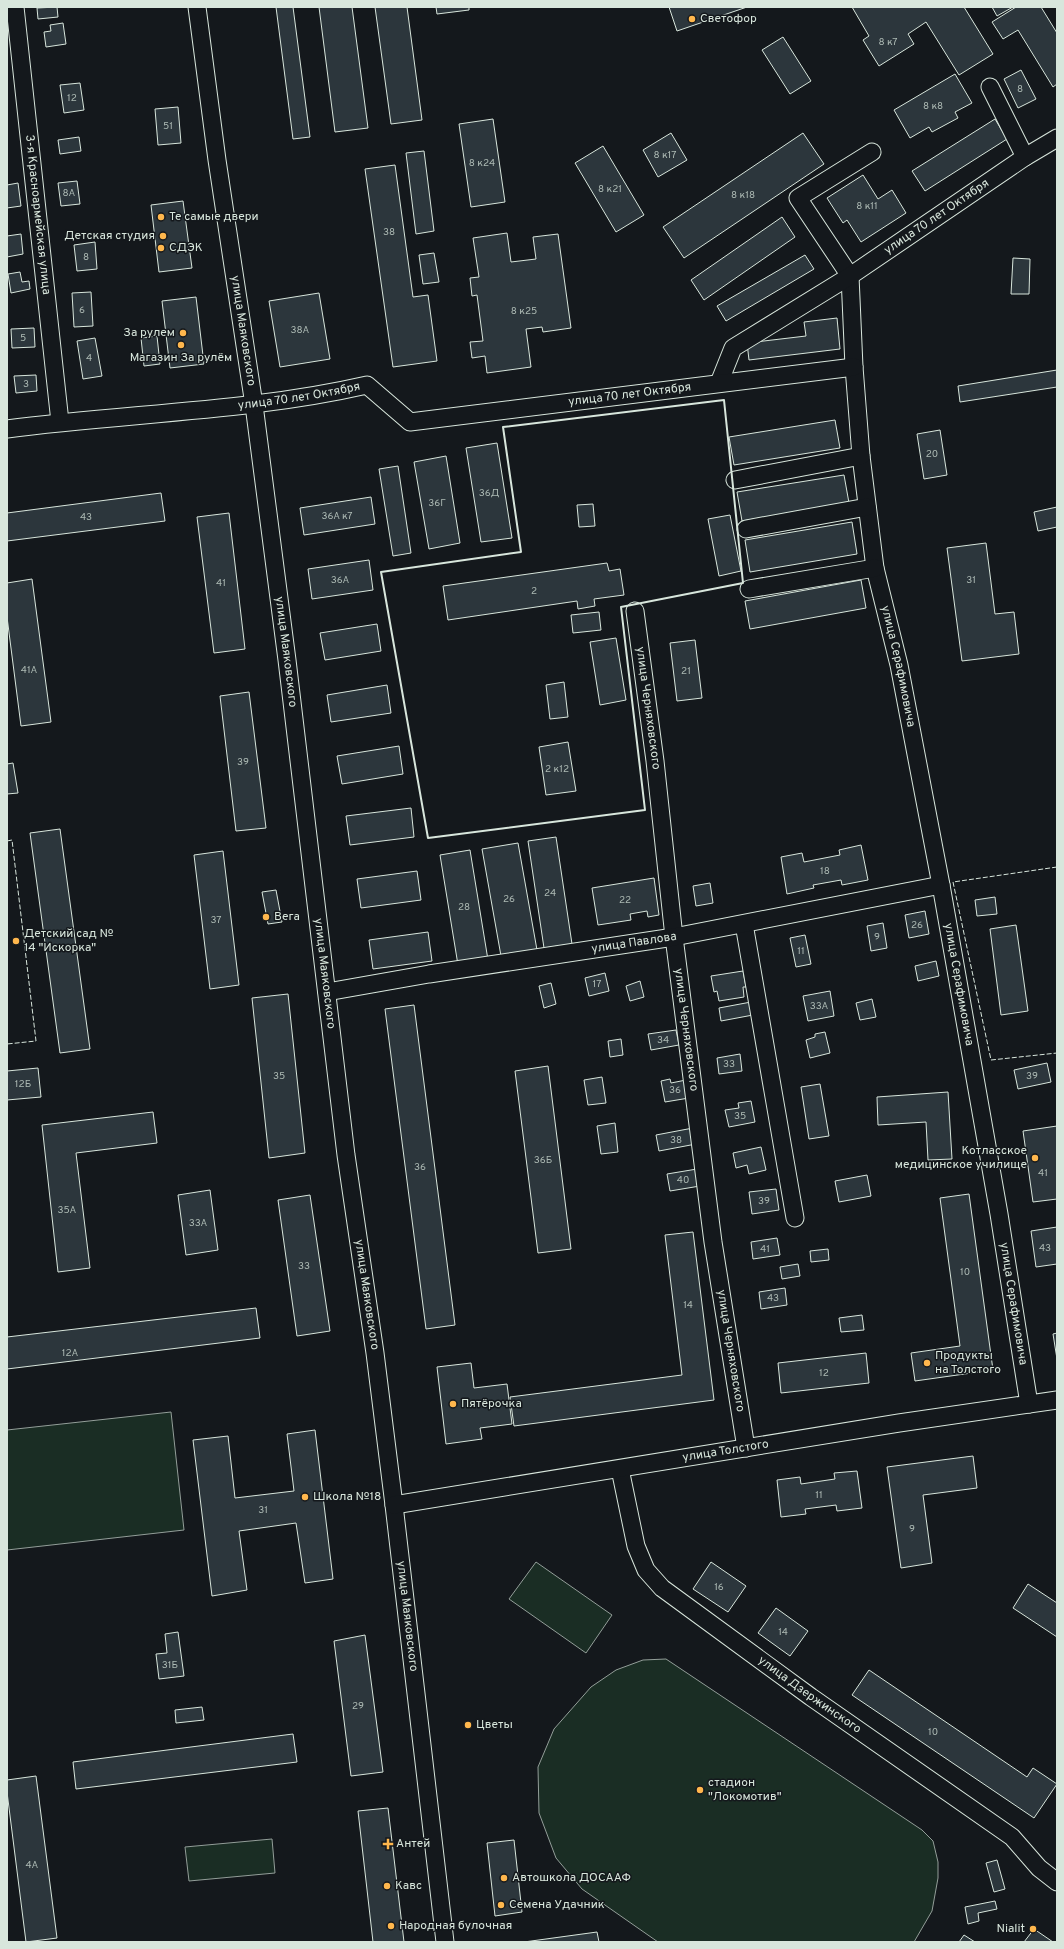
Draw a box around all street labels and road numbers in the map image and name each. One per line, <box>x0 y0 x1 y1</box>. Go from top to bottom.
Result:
street label: 3-я Красноармейская улица <box>21 134 54 296</box>
street label: улица 70 лет Октября <box>881 176 992 258</box>
street label: улица Маяковского <box>227 274 259 387</box>
street label: улица 70 лет Октября <box>237 379 362 414</box>
street label: улица 70 лет Октября <box>567 379 692 410</box>
street label: улица Маяковского <box>271 596 301 708</box>
street label: улица Серафимовича <box>877 604 919 728</box>
street label: улица Черняховского <box>632 646 664 771</box>
street label: улица Маяковского <box>310 917 339 1030</box>
street label: улица Серафимовича <box>940 922 977 1047</box>
street label: улица Павлова <box>590 929 678 957</box>
street label: улица Черняховского <box>670 967 702 1093</box>
street label: улица Маяковского <box>350 1238 383 1351</box>
street label: улица Серафимовича <box>996 1241 1031 1366</box>
street label: улица Черняховского <box>713 1288 748 1413</box>
street label: улица Толстого <box>681 1436 770 1466</box>
street label: улица Маяковского <box>393 1560 421 1673</box>
street label: улица Дзержинского <box>755 1653 865 1738</box>

